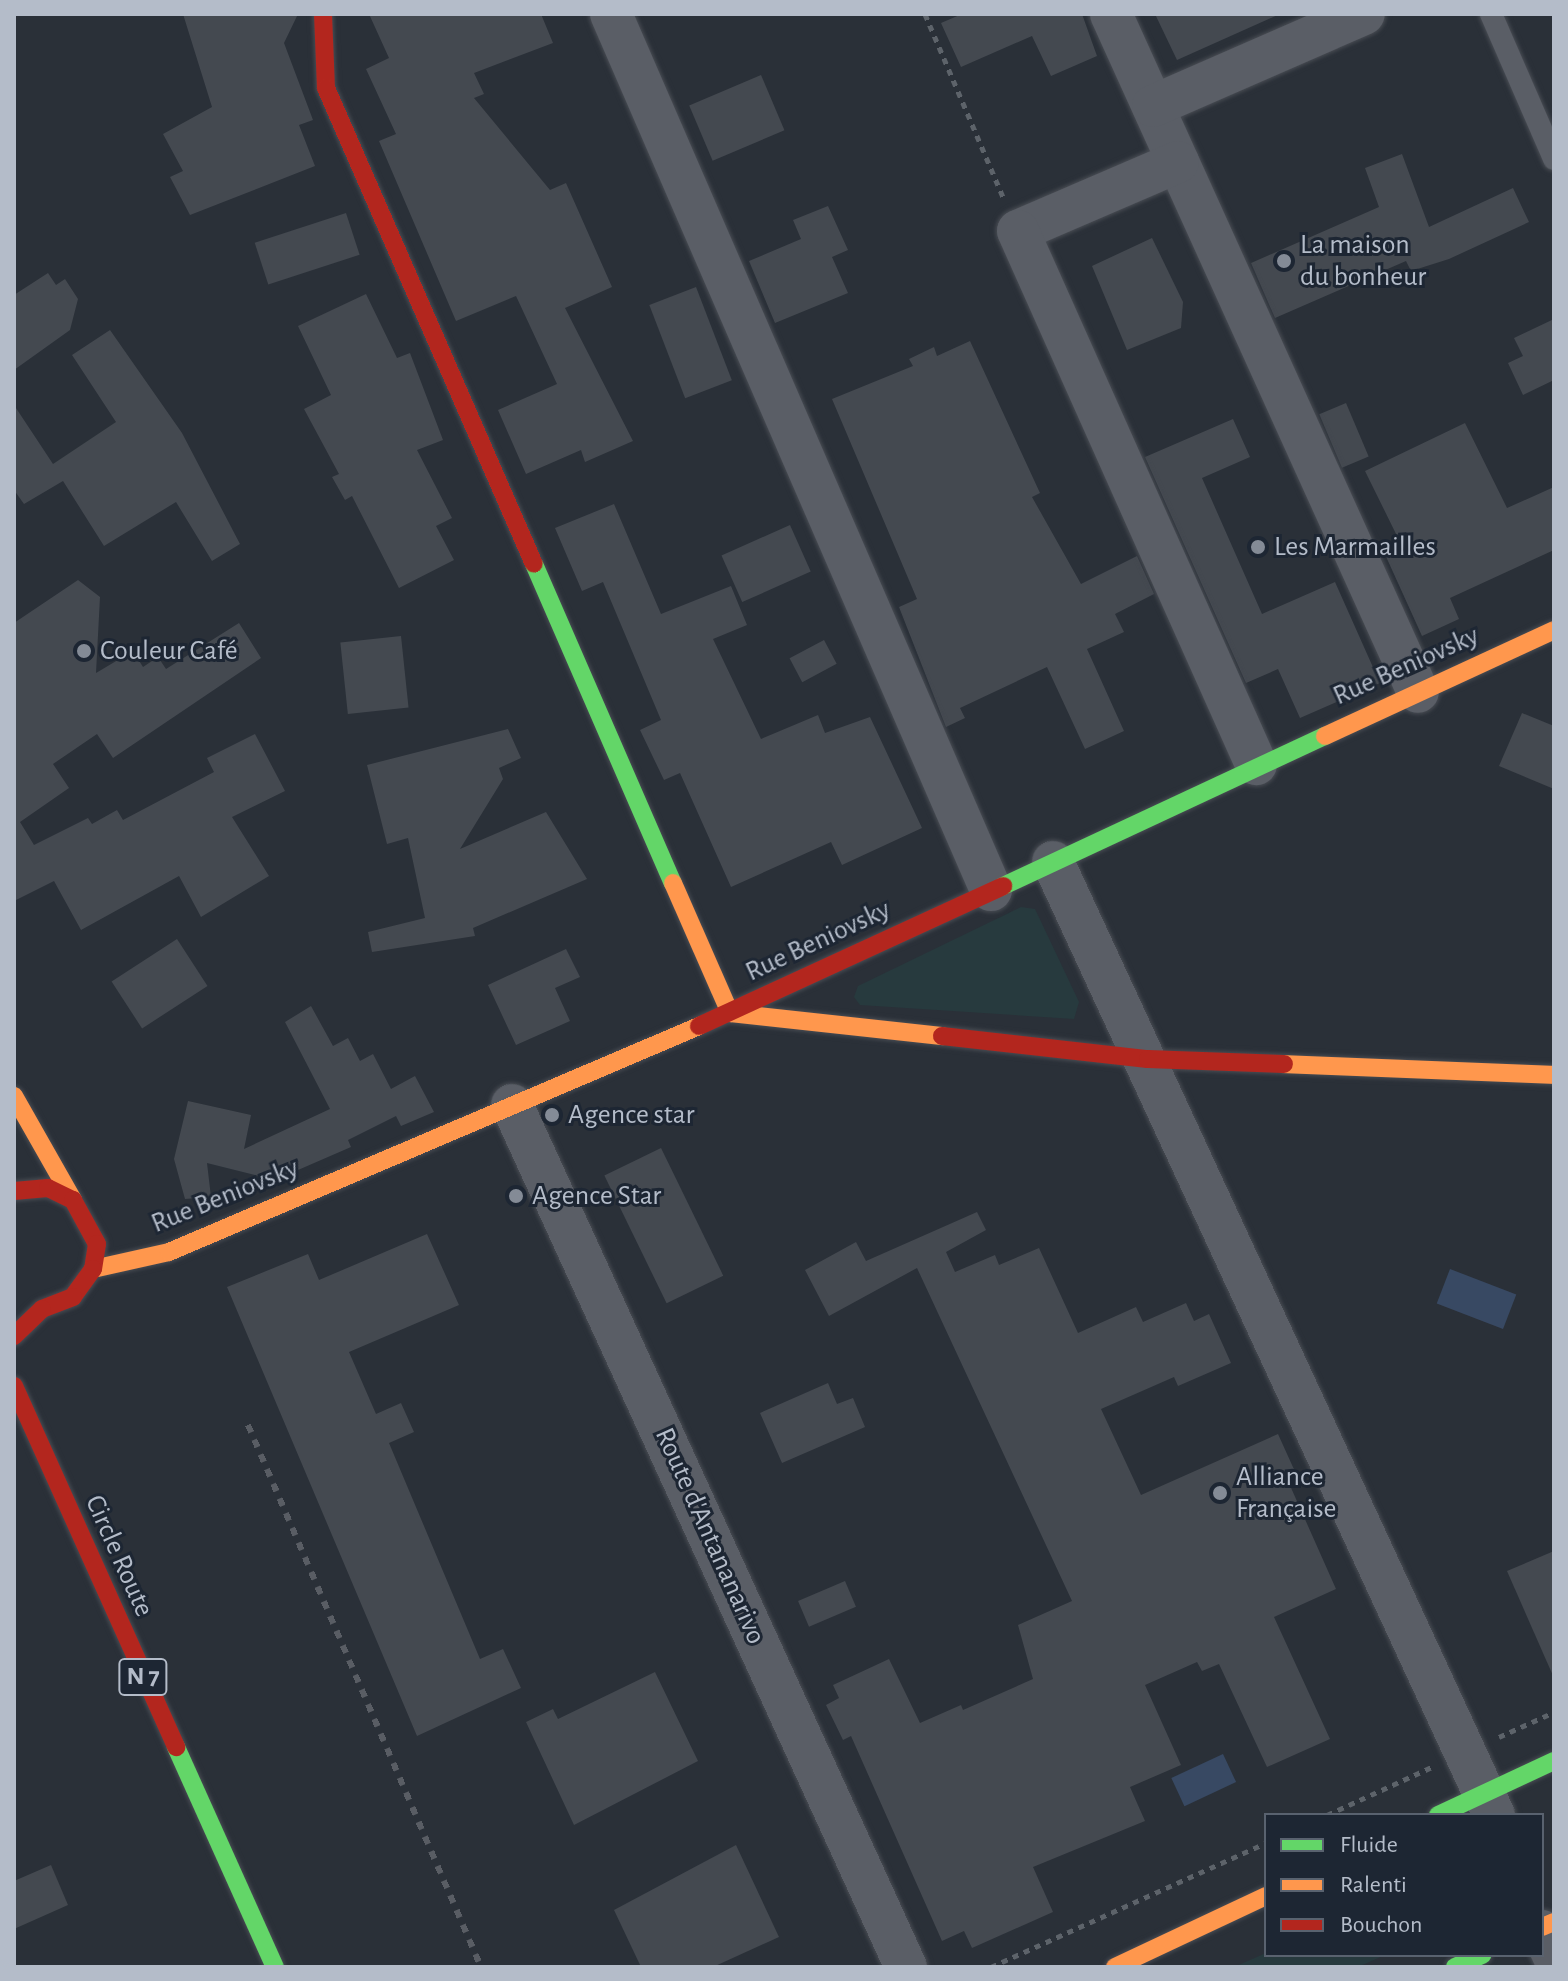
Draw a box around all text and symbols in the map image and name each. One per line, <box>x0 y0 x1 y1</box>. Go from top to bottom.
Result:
place label: La maison du bonheur <box>1300 228 1426 294</box>
marker: La maison du bonheur <box>1275 252 1293 270</box>
place label: Les Marmailles <box>1274 530 1436 564</box>
marker: Les Marmailles <box>1249 538 1267 556</box>
street label: Rue Beniovsky <box>1328 619 1484 713</box>
place label: Couleur Café <box>100 634 238 668</box>
marker: Couleur Café <box>75 642 93 660</box>
street label: Rue Beniovsky <box>740 893 896 989</box>
place label: Agence star <box>568 1098 694 1132</box>
marker: Agence star <box>543 1106 561 1124</box>
street label: Rue Beniovsky <box>146 1151 304 1241</box>
place label: Agence Star <box>532 1179 661 1213</box>
marker: Agence Star <box>507 1187 525 1205</box>
street label: Route d'Antananarivo <box>647 1423 773 1649</box>
place label: Alliance Française <box>1236 1460 1336 1526</box>
marker: Alliance Française <box>1211 1484 1229 1502</box>
street label: Circle Route <box>77 1490 161 1622</box>
road number: N 7 <box>117 1655 169 1699</box>
legend <box>1264 1813 1544 1957</box>
text: Fluide <box>1340 1833 1398 1857</box>
text: Ralenti <box>1340 1873 1407 1897</box>
text: Bouchon <box>1340 1913 1422 1937</box>

